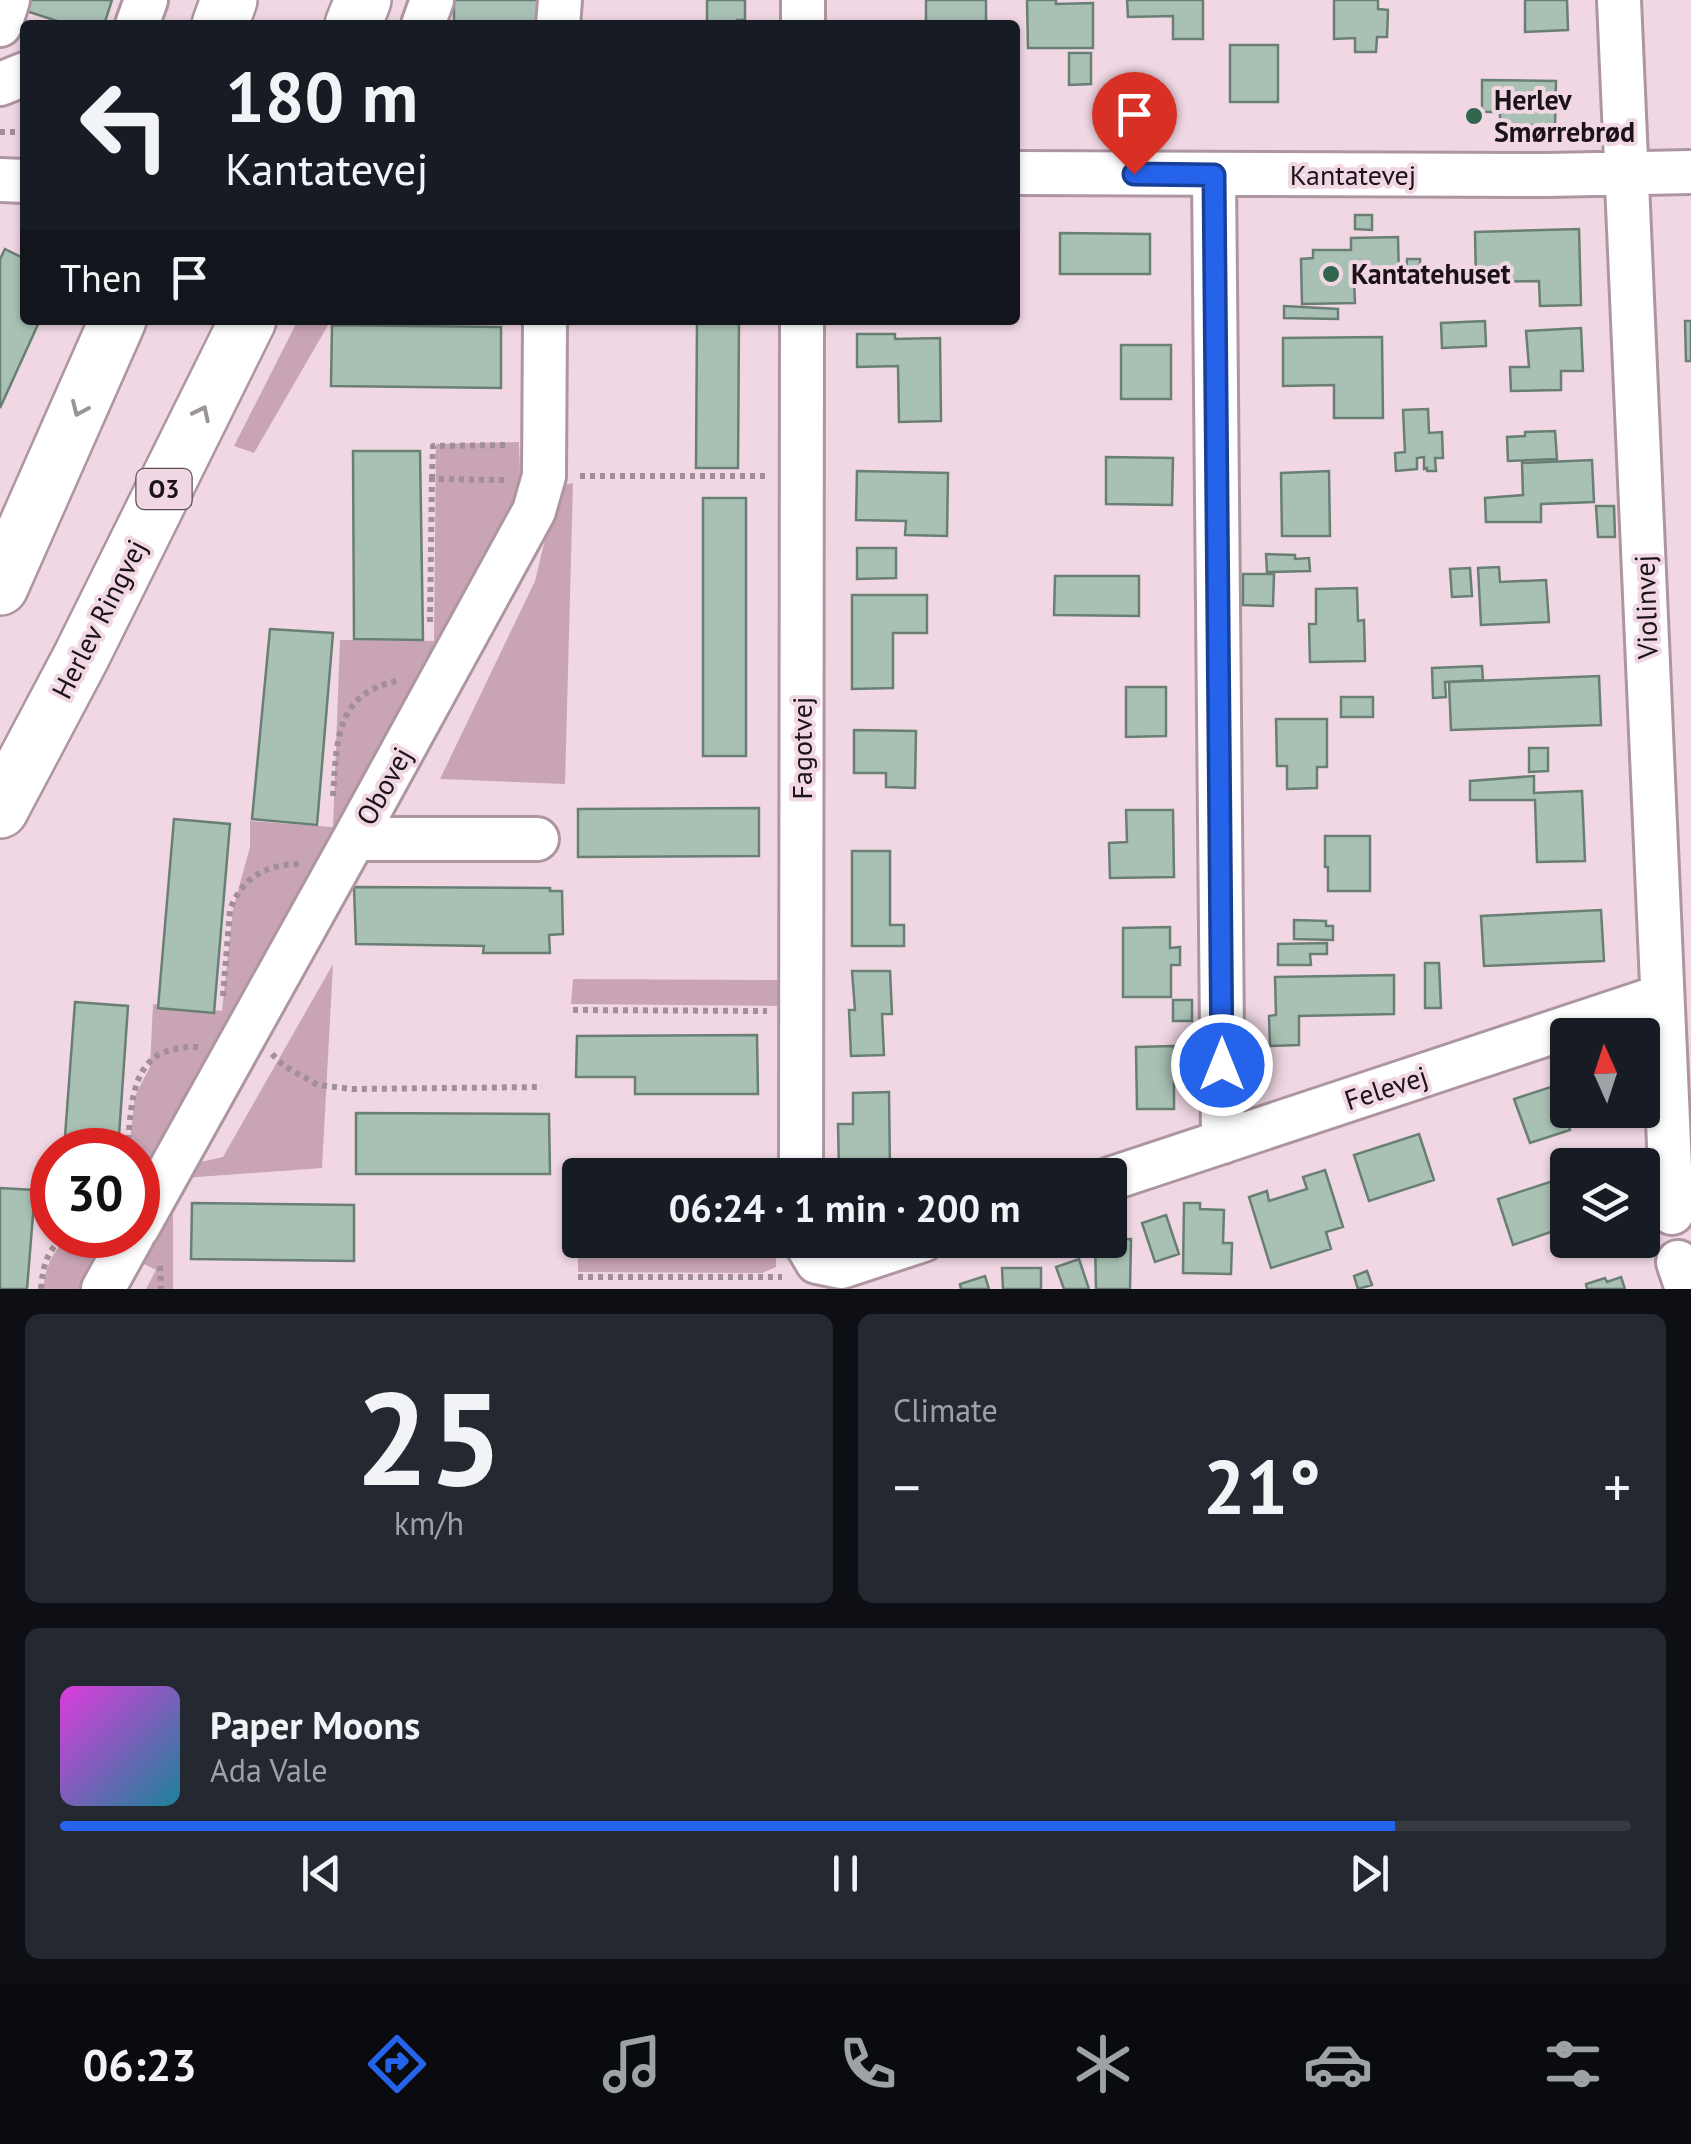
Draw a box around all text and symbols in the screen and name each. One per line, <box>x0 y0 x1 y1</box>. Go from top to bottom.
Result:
text: 180 m <box>225 51 418 141</box>
icon: left <box>60 60 190 190</box>
pin <box>1092 72 1177 175</box>
place label: Herlev Smørrebrød <box>1494 81 1635 150</box>
icon: arrive <box>1107 87 1162 142</box>
marker: Herlev Smørrebrød <box>1463 105 1485 127</box>
text: Kantatevej <box>225 139 428 197</box>
street label: Kantatevej <box>1290 156 1416 193</box>
icon: arrive <box>162 250 217 305</box>
text: Then <box>60 253 142 302</box>
place label: Kantatehuset <box>1351 255 1511 292</box>
marker: Kantatehuset <box>1320 263 1342 285</box>
one-way arrow <box>71 399 91 417</box>
one-way arrow <box>189 406 209 424</box>
road number: O3 <box>136 469 192 509</box>
street label: Herlev Ringvej <box>43 533 154 705</box>
street label: Violinvej <box>1625 554 1666 661</box>
street label: Fagotvej <box>783 697 820 799</box>
street label: Obovej <box>347 740 420 831</box>
position arrow <box>1170 1013 1274 1117</box>
north arrow <box>1550 1018 1660 1128</box>
map controls <box>1550 1018 1660 1258</box>
street label: Felevej <box>1340 1057 1432 1118</box>
speed limit sign: 30 <box>30 1128 160 1258</box>
button: layers <box>1550 1148 1660 1258</box>
text: 06:24 · 1 min · 200 m <box>669 1183 1020 1232</box>
text: 25 <box>355 1353 503 1521</box>
text: Climate <box>893 1389 998 1431</box>
text: 21° <box>1203 1438 1321 1535</box>
text: − <box>893 1451 921 1522</box>
text: + <box>1603 1451 1631 1522</box>
text: km/h <box>394 1502 464 1544</box>
text: Paper Moons <box>210 1700 420 1749</box>
text: Ada Vale <box>210 1749 327 1791</box>
icon: previous <box>294 1846 349 1901</box>
icon: pause <box>818 1846 873 1901</box>
icon: next <box>1342 1846 1397 1901</box>
icon: directions <box>362 2029 432 2099</box>
icon: music <box>597 2029 667 2099</box>
icon: phone <box>833 2029 903 2099</box>
icon: climate <box>1068 2029 1138 2099</box>
icon: car <box>1303 2029 1373 2099</box>
icon: filters <box>1538 2029 1608 2099</box>
text: 06:23 <box>83 2035 197 2093</box>

